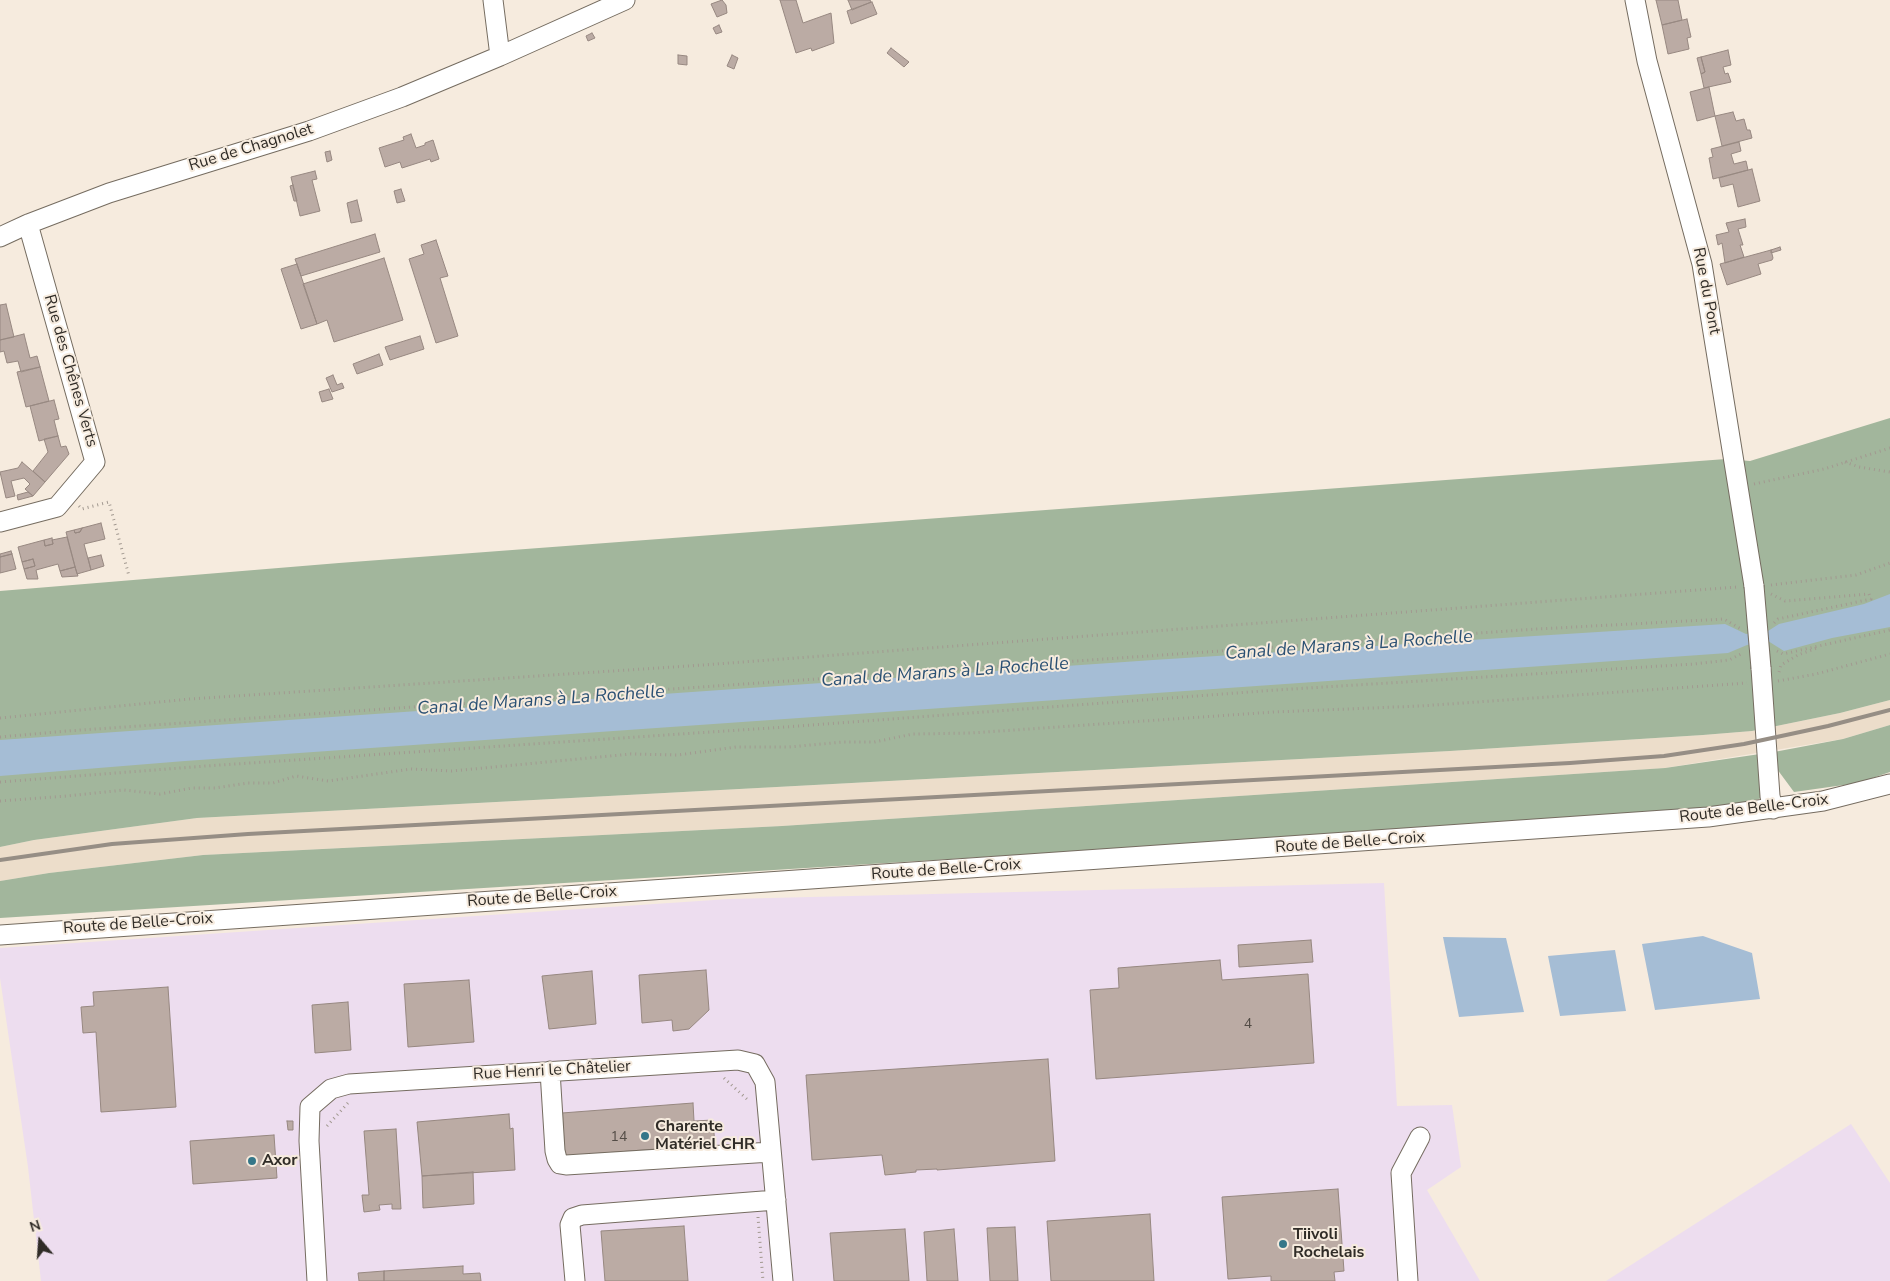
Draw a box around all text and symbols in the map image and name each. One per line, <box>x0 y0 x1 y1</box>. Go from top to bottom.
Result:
street label: Rue de Chagnolet <box>187 120 315 176</box>
street label: Rue du Pont <box>1688 246 1724 336</box>
street label: Rue des Chênes Verts <box>39 293 101 449</box>
water label: Canal de Marans à La Rochelle <box>1224 627 1474 665</box>
water label: Canal de Marans à La Rochelle <box>820 654 1070 692</box>
water label: Canal de Marans à La Rochelle <box>416 682 666 720</box>
street label: Route de Belle-Croix <box>1678 790 1830 828</box>
street label: Route de Belle-Croix <box>1274 828 1426 858</box>
street label: Route de Belle-Croix <box>870 855 1022 885</box>
street label: Route de Belle-Croix <box>466 882 618 912</box>
street label: Route de Belle-Croix <box>62 909 214 939</box>
house number: 4 <box>1244 1017 1252 1033</box>
street label: Rue Henri le Châtelier <box>473 1057 631 1085</box>
place label: Charente Matériel CHR <box>655 1117 755 1155</box>
house number: 14 <box>611 1130 627 1146</box>
marker: Charente Matériel CHR <box>639 1130 651 1142</box>
place label: Axor <box>262 1151 298 1171</box>
marker: Axor <box>246 1155 258 1167</box>
north arrow <box>15 1216 65 1266</box>
text: N <box>27 1216 43 1237</box>
place label: Tiivoli Rochelais <box>1293 1225 1364 1263</box>
marker: Tiivoli Rochelais <box>1277 1238 1289 1250</box>

